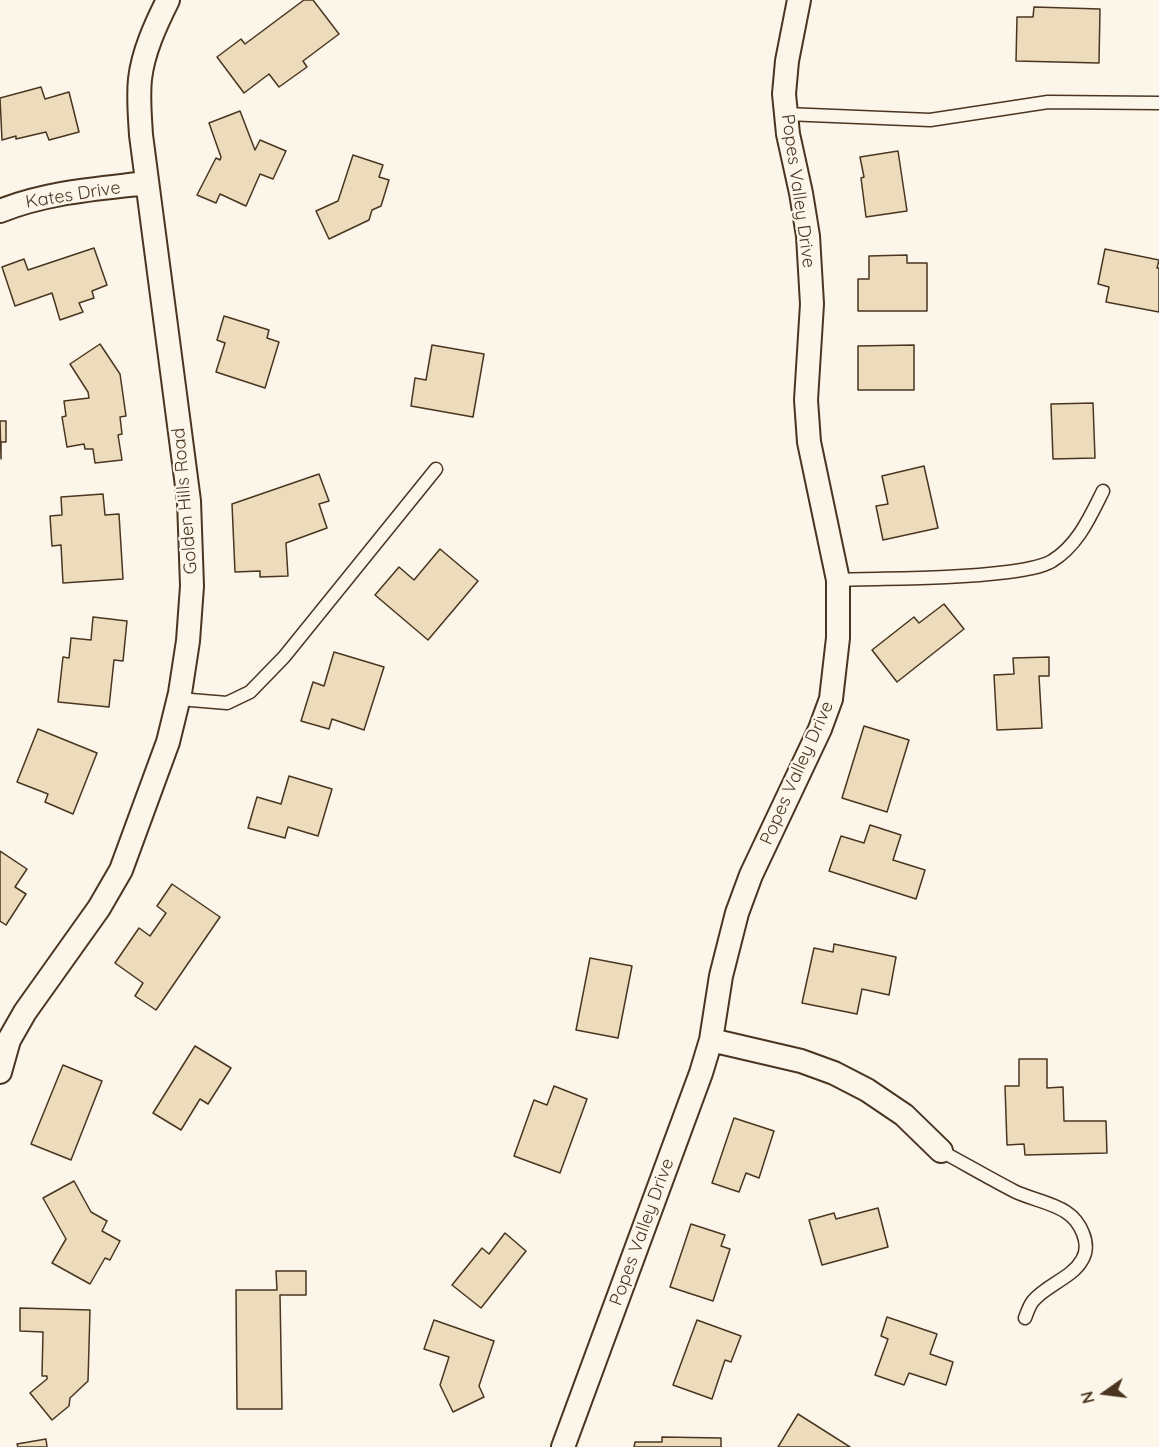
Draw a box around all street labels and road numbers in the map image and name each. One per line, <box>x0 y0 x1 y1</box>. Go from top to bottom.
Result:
street label: Popes Valley Drive <box>777 113 819 269</box>
street label: Kates Drive <box>24 177 122 213</box>
street label: Golden Hills Road <box>168 427 202 575</box>
street label: Popes Valley Drive <box>756 698 838 848</box>
street label: Popes Valley Drive <box>605 1155 679 1309</box>

